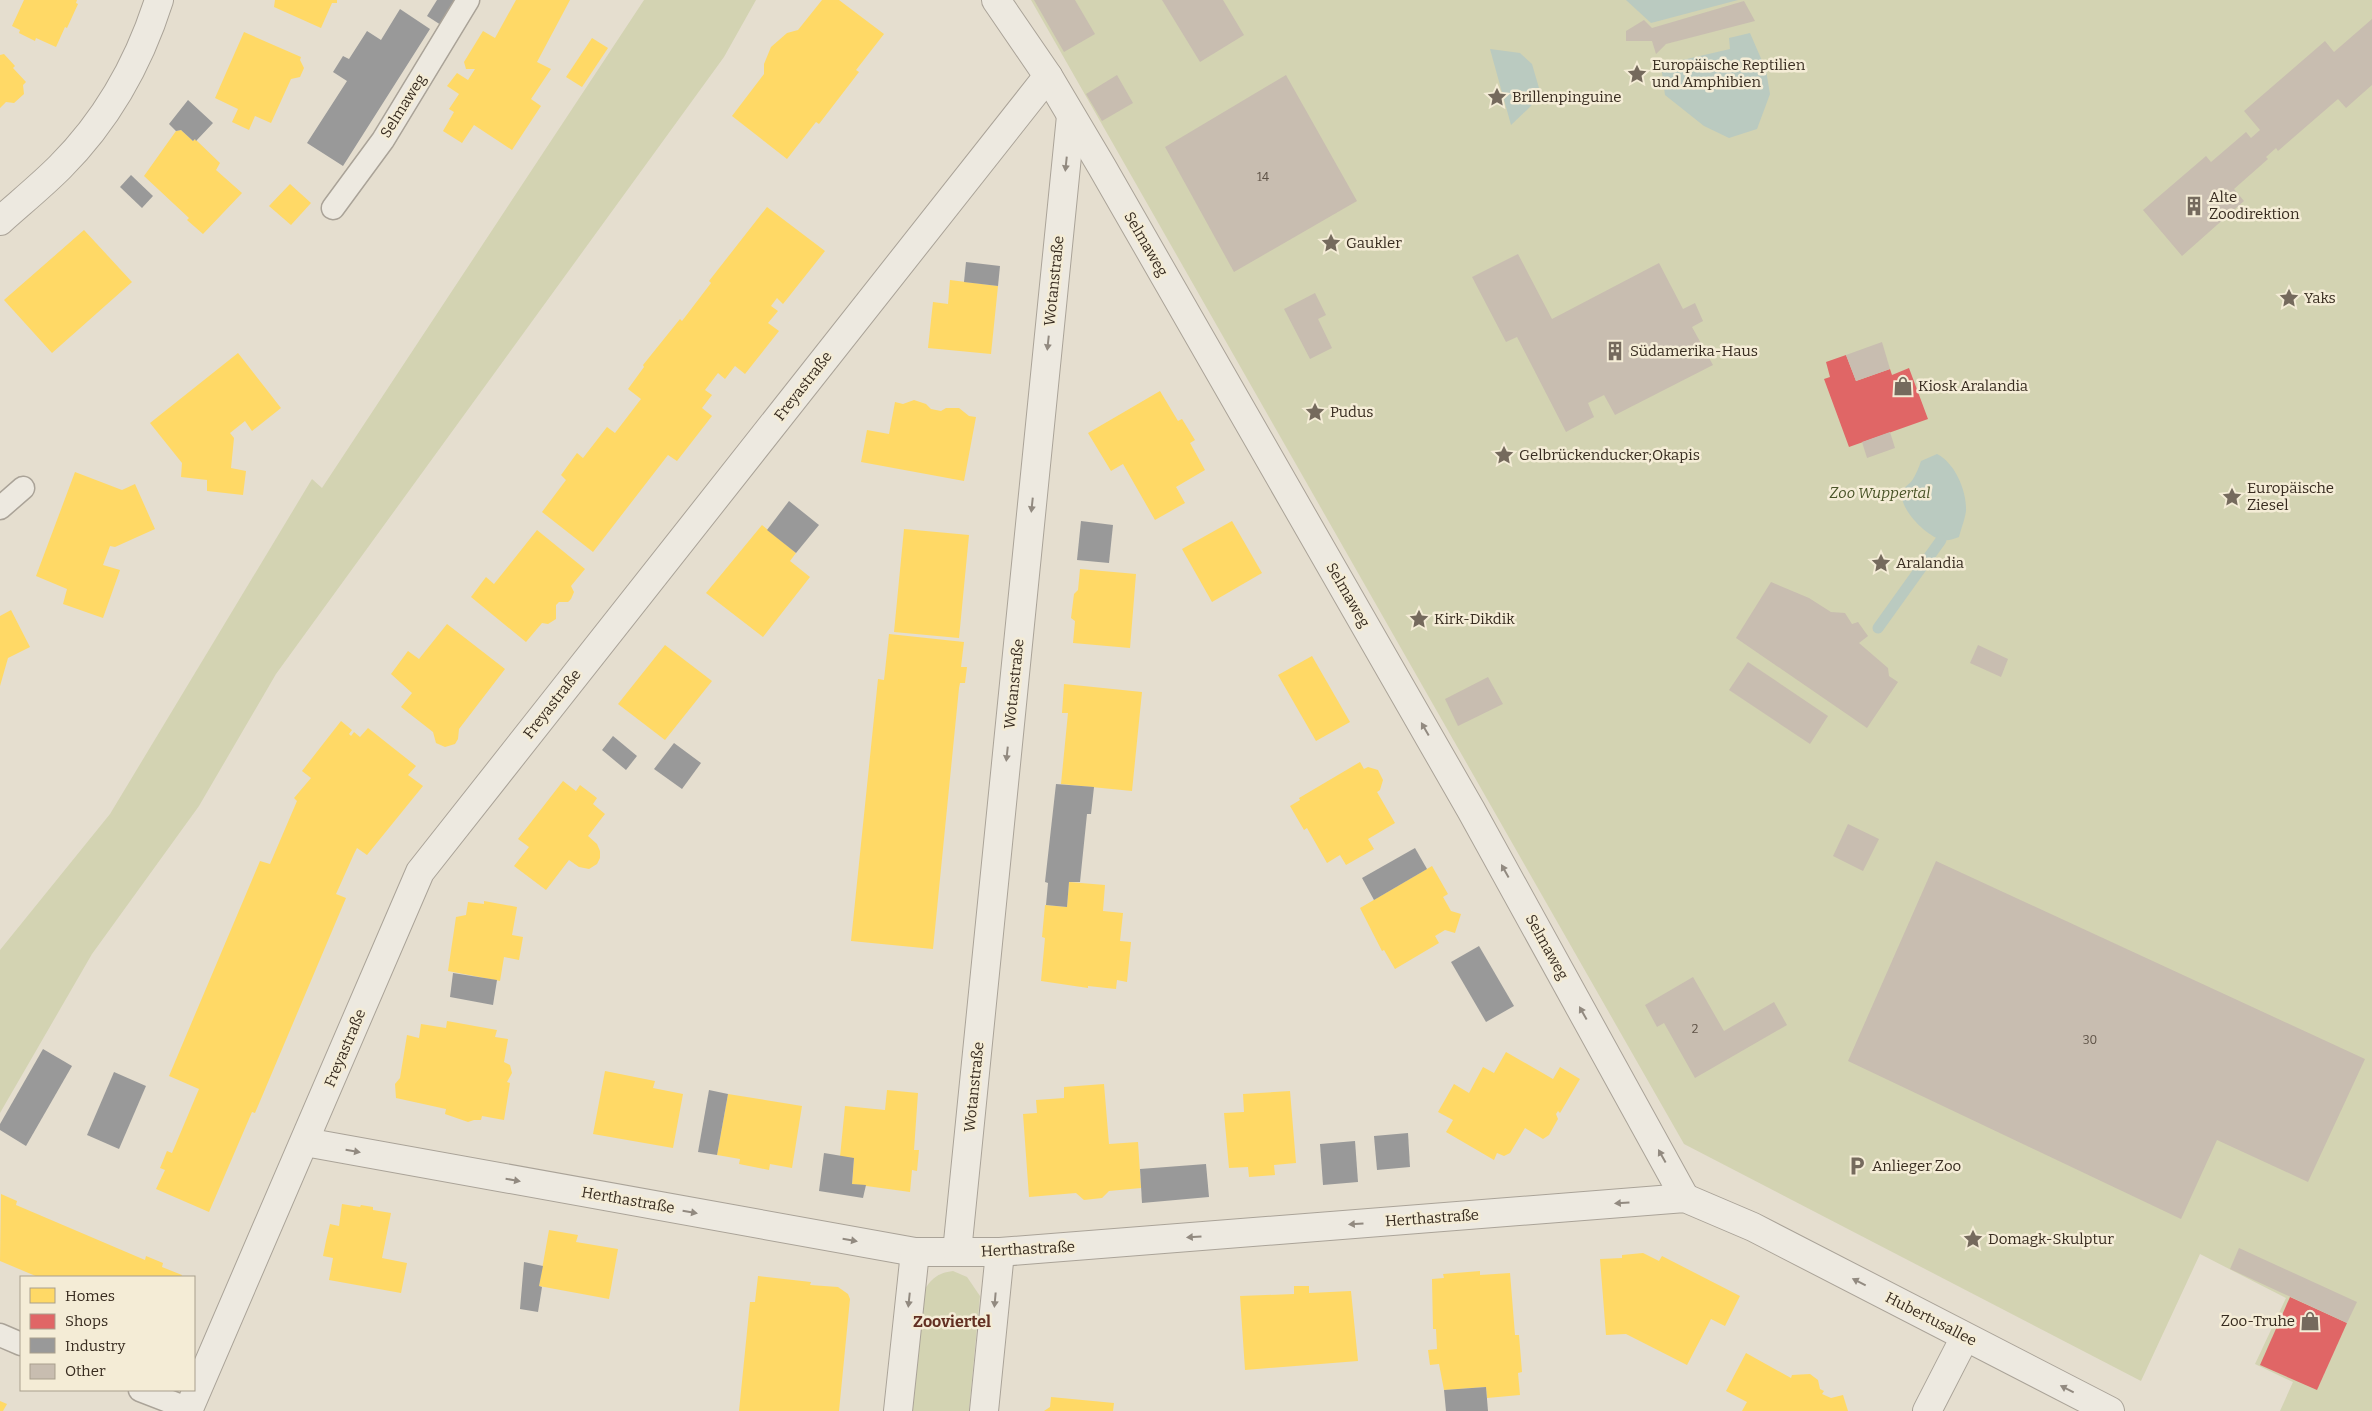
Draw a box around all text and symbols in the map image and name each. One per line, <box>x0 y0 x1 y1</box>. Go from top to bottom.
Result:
place label: Europäische Reptilien und Amphibien <box>1652 56 1806 91</box>
place icon: Europäische Reptilien und Amphibien <box>1626 63 1648 85</box>
street label: Selmaweg <box>376 71 430 141</box>
place icon: Brillenpinguine <box>1486 86 1508 108</box>
place label: Brillenpinguine <box>1512 88 1621 106</box>
one-way arrow <box>1062 156 1070 172</box>
house number: 14 <box>1257 170 1269 184</box>
place label: Alte Zoodirektion <box>2209 188 2300 223</box>
building icon: Alte Zoodirektion <box>2183 195 2205 217</box>
street label: Selmaweg <box>1120 208 1172 280</box>
place icon: Gaukler <box>1320 232 1342 254</box>
place label: Gaukler <box>1346 234 1402 252</box>
street label: Wotanstraße <box>1040 235 1068 327</box>
place icon: Yaks <box>2278 287 2300 309</box>
place label: Yaks <box>2304 289 2336 307</box>
one-way arrow <box>1044 336 1052 352</box>
building icon: Südamerika-Haus <box>1604 340 1626 362</box>
place label: Südamerika-Haus <box>1630 342 1758 360</box>
street label: Freyastraße <box>770 348 836 424</box>
shop icon: Kiosk Aralandia <box>1892 375 1914 397</box>
place label: Kiosk Aralandia <box>1918 377 2028 395</box>
place icon: Pudus <box>1304 401 1326 423</box>
place label: Pudus <box>1330 403 1373 421</box>
place icon: Gelbrückenducker;Okapis <box>1493 444 1515 466</box>
place label: Gelbrückenducker;Okapis <box>1519 446 1700 464</box>
place label: Europäische Ziesel <box>2247 479 2334 514</box>
park label: Zoo Wuppertal <box>1830 484 1930 502</box>
place icon: Europäische Ziesel <box>2221 486 2243 508</box>
one-way arrow <box>1028 497 1036 513</box>
place icon: Aralandia <box>1870 552 1892 574</box>
place label: Aralandia <box>1896 554 1964 572</box>
street label: Selmaweg <box>1322 559 1374 631</box>
place icon: Kirk-Dikdik <box>1408 608 1430 630</box>
place label: Kirk-Dikdik <box>1434 610 1515 628</box>
street label: Wotanstraße <box>1000 638 1028 730</box>
street label: Freyastraße <box>519 666 585 742</box>
one-way arrow <box>1421 723 1430 736</box>
one-way arrow <box>1003 746 1011 762</box>
one-way arrow <box>1501 863 1509 878</box>
street label: Selmaweg <box>1522 911 1572 983</box>
street label: Freyastraße <box>321 1006 369 1090</box>
one-way arrow <box>1579 1007 1588 1020</box>
house number: 2 <box>1692 1022 1698 1036</box>
house number: 30 <box>2083 1033 2097 1047</box>
street label: Wotanstraße <box>960 1041 988 1133</box>
one-way arrow <box>346 1148 362 1156</box>
one-way arrow <box>1658 1148 1666 1163</box>
parking icon: Anlieger Zoo <box>1846 1155 1868 1177</box>
place label: Anlieger Zoo <box>1872 1157 1961 1175</box>
one-way arrow <box>506 1176 522 1184</box>
street label: Herthastraße <box>580 1183 676 1217</box>
one-way arrow <box>1614 1199 1630 1207</box>
street label: Herthastraße <box>1384 1206 1480 1230</box>
one-way arrow <box>683 1208 699 1216</box>
one-way arrow <box>1348 1220 1364 1228</box>
place icon: Domagk-Skulptur <box>1962 1228 1984 1250</box>
place label: Domagk-Skulptur <box>1988 1230 2114 1248</box>
one-way arrow <box>1186 1233 1202 1241</box>
one-way arrow <box>843 1237 859 1245</box>
street label: Herthastraße <box>981 1238 1075 1260</box>
legend <box>20 1276 195 1391</box>
one-way arrow <box>1852 1278 1867 1286</box>
text: Homes <box>65 1287 115 1305</box>
street label: Hubertusallee <box>1882 1288 1980 1350</box>
one-way arrow <box>905 1293 913 1309</box>
one-way arrow <box>991 1293 999 1309</box>
shop icon: Zoo-Truhe <box>2299 1310 2321 1332</box>
text: Shops <box>65 1312 108 1330</box>
district label: Zooviertel <box>913 1312 991 1331</box>
place label: Zoo-Truhe <box>2221 1312 2295 1330</box>
text: Industry <box>65 1337 125 1355</box>
text: Other <box>65 1362 106 1380</box>
one-way arrow <box>2060 1385 2074 1393</box>

